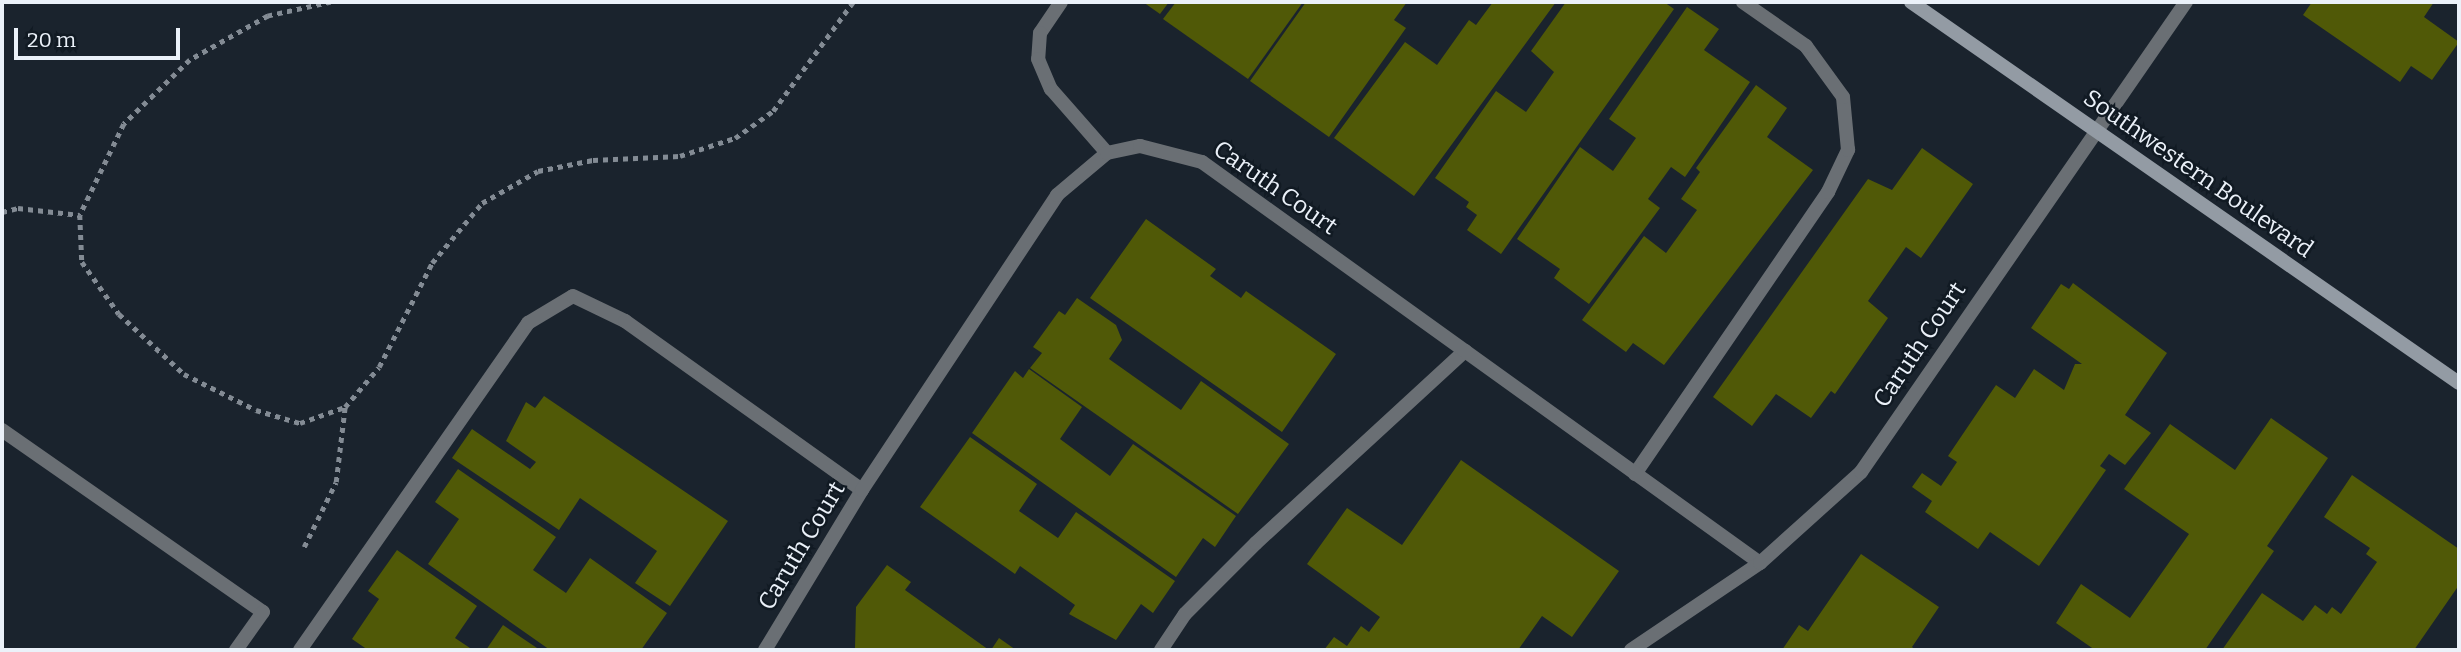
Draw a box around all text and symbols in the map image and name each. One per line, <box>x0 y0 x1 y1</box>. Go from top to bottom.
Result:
scale bar <box>18 14 184 58</box>
text: 20 m <box>27 27 76 53</box>
street label: Southwestern Boulevard <box>2078 84 2318 264</box>
street label: Caruth Court <box>1208 135 1342 241</box>
street label: Caruth Court <box>1868 277 1972 413</box>
street label: Caruth Court <box>752 477 852 615</box>

